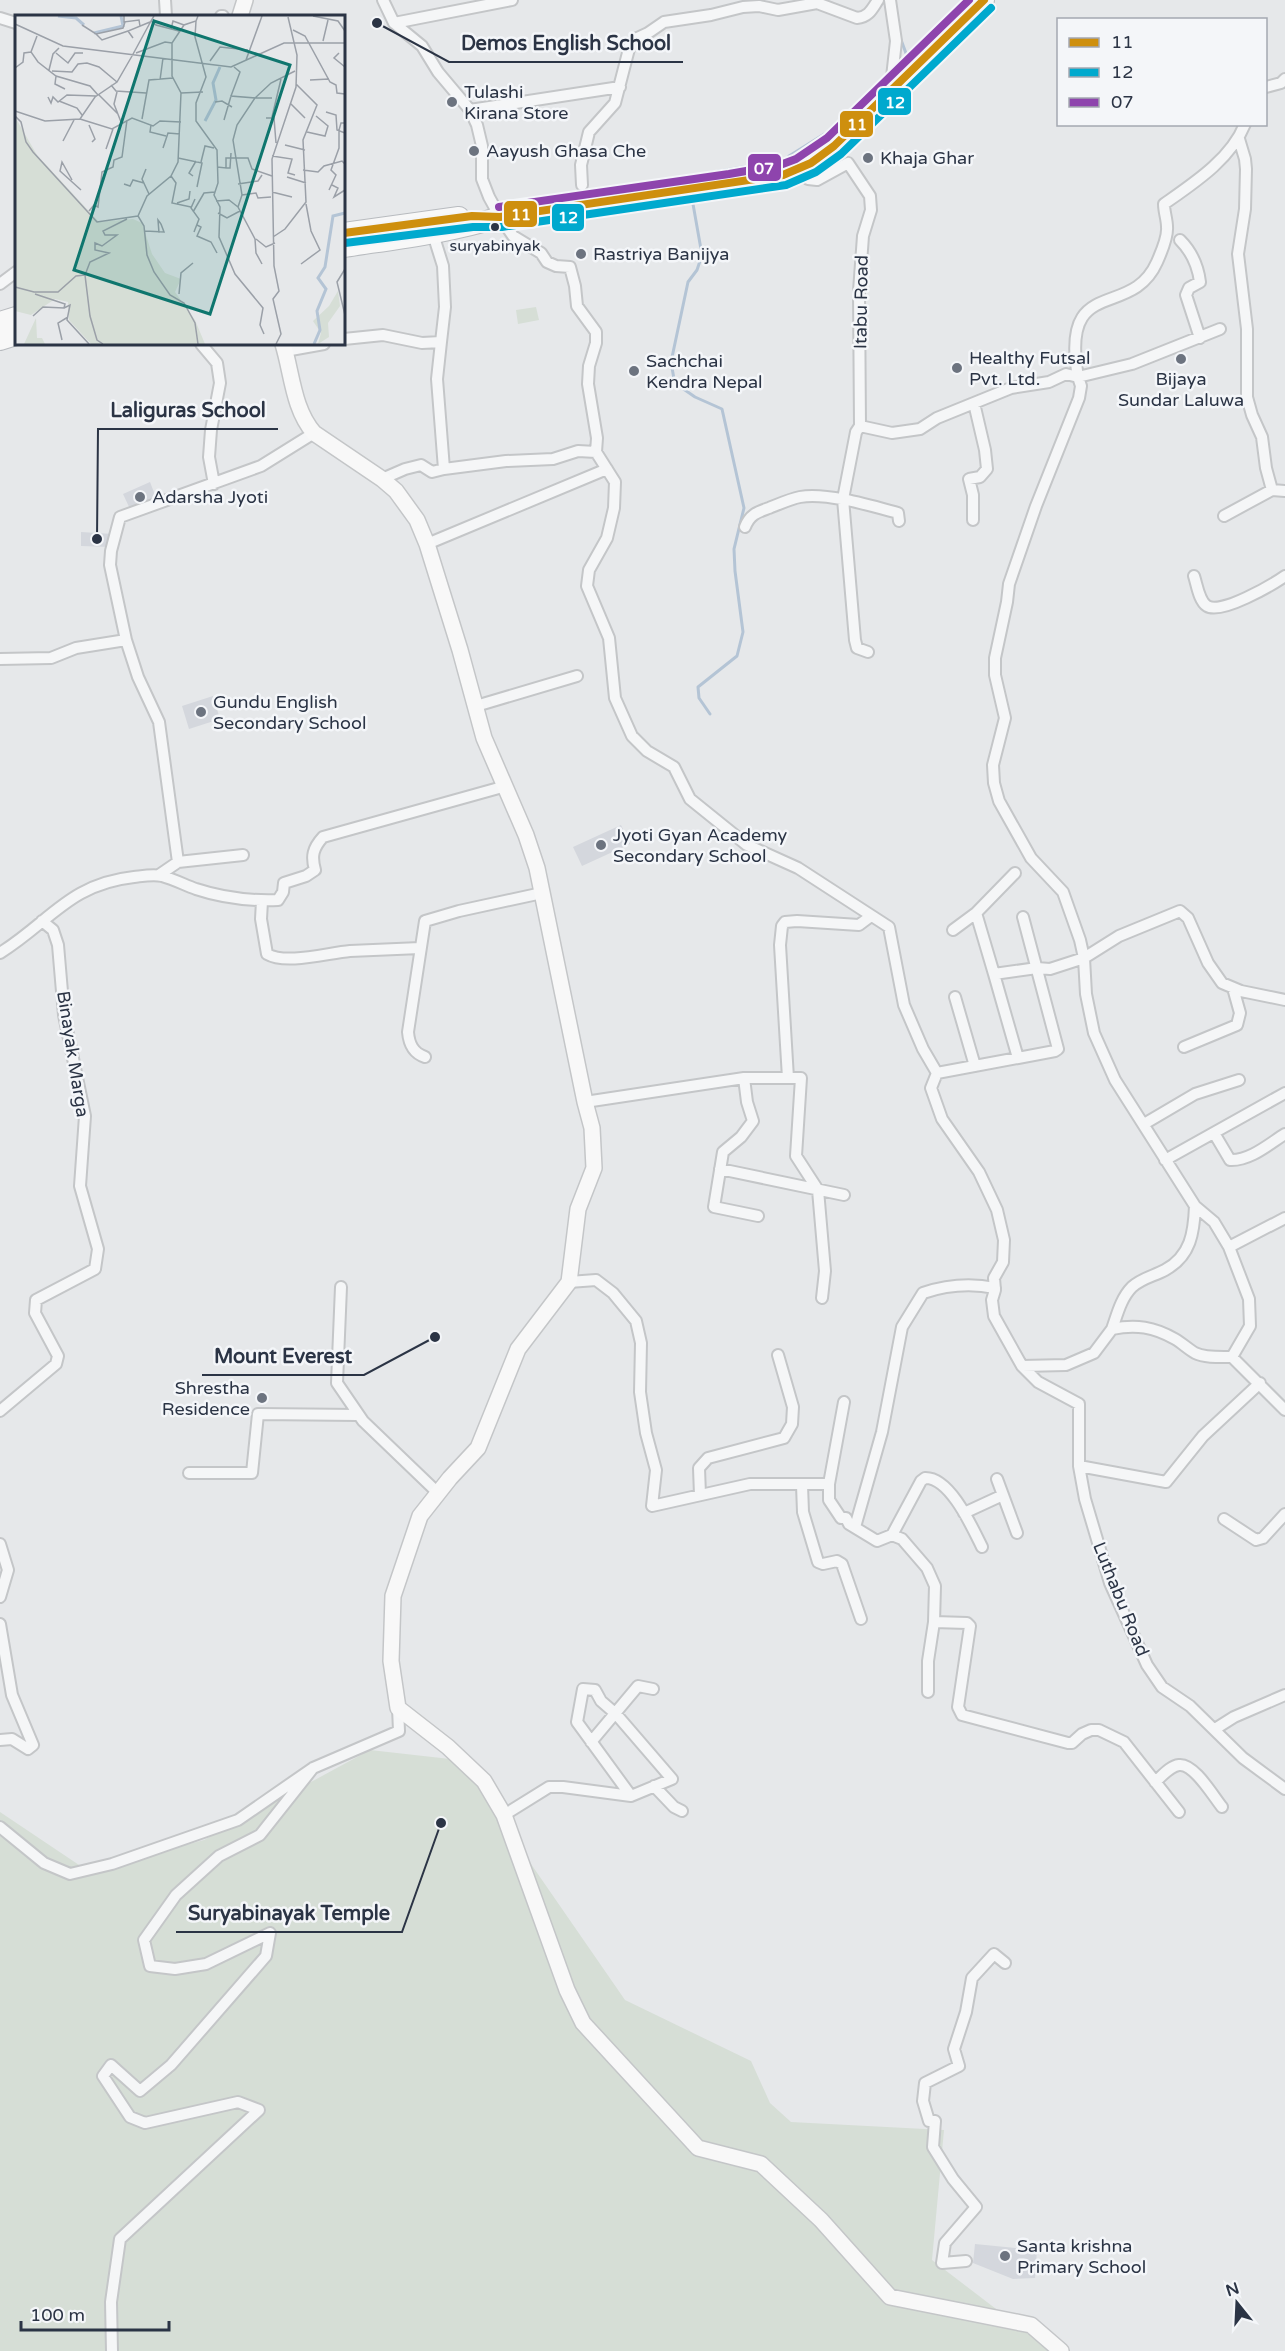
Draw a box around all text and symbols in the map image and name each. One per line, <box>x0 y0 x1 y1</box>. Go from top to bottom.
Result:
inset map <box>15 15 345 345</box>
legend <box>1057 18 1267 126</box>
callout: Demos English School <box>449 24 683 62</box>
text: 11 <box>1111 31 1134 53</box>
text: Demos English School <box>461 32 671 56</box>
text: 12 <box>1111 61 1134 83</box>
place label: Tulashi Kirana Store <box>464 81 569 124</box>
line badge: 12 <box>877 87 912 116</box>
text: 07 <box>1111 91 1134 113</box>
text: 12 <box>885 93 905 113</box>
marker: Tulashi Kirana Store <box>445 95 459 109</box>
line badge: 11 <box>839 110 874 138</box>
text: 11 <box>847 115 867 135</box>
place label: Aayush Ghasa Che <box>486 140 646 162</box>
marker: Aayush Ghasa Che <box>467 144 481 158</box>
place label: Khaja Ghar <box>880 147 974 169</box>
marker: Khaja Ghar <box>861 151 875 165</box>
line badge: 07 <box>747 153 782 182</box>
text: 07 <box>754 159 774 179</box>
line badge: 11 <box>503 200 538 228</box>
line badge: 12 <box>551 203 585 232</box>
text: 11 <box>511 205 531 225</box>
text: 12 <box>558 208 578 228</box>
marker: suryabinyak <box>489 221 501 233</box>
place label: suryabinyak <box>450 236 541 256</box>
place label: Rastriya Banijya <box>593 243 729 265</box>
marker: Rastriya Banijya <box>574 247 588 261</box>
street label: Itabu Road <box>849 255 873 349</box>
place label: Healthy Futsal Pvt. Ltd. <box>969 347 1091 390</box>
place label: Sachchai Kendra Nepal <box>646 350 763 393</box>
marker: Bijaya Sundar Laluwa <box>1174 352 1188 366</box>
marker: Healthy Futsal Pvt. Ltd. <box>950 361 964 375</box>
marker: Sachchai Kendra Nepal <box>627 364 641 378</box>
place label: Bijaya Sundar Laluwa <box>1118 368 1244 411</box>
callout: Laliguras School <box>98 391 278 429</box>
text: Laliguras School <box>110 399 266 423</box>
place label: Adarsha Jyoti <box>152 486 268 508</box>
marker: Adarsha Jyoti <box>133 490 147 504</box>
place label: Gundu English Secondary School <box>213 691 366 734</box>
marker: Gundu English Secondary School <box>194 705 208 719</box>
place label: Jyoti Gyan Academy Secondary School <box>613 824 788 867</box>
marker: Jyoti Gyan Academy Secondary School <box>594 838 608 852</box>
street label: Binayak Marga <box>52 989 94 1119</box>
callout: Mount Everest <box>202 1337 364 1375</box>
text: Mount Everest <box>214 1345 352 1369</box>
place label: Shrestha Residence <box>162 1377 250 1420</box>
marker: Shrestha Residence <box>255 1391 269 1405</box>
street label: Luthabu Road <box>1088 1539 1154 1659</box>
callout: Suryabinayak Temple <box>176 1894 402 1932</box>
text: Suryabinayak Temple <box>188 1902 390 1926</box>
place label: Santa krishna Primary School <box>1017 2235 1146 2278</box>
marker: Santa krishna Primary School <box>998 2249 1012 2263</box>
north arrow <box>1207 2273 1267 2333</box>
text: N <box>1223 2278 1242 2301</box>
scale bar <box>21 2294 170 2332</box>
text: 100 m <box>30 2304 85 2326</box>

